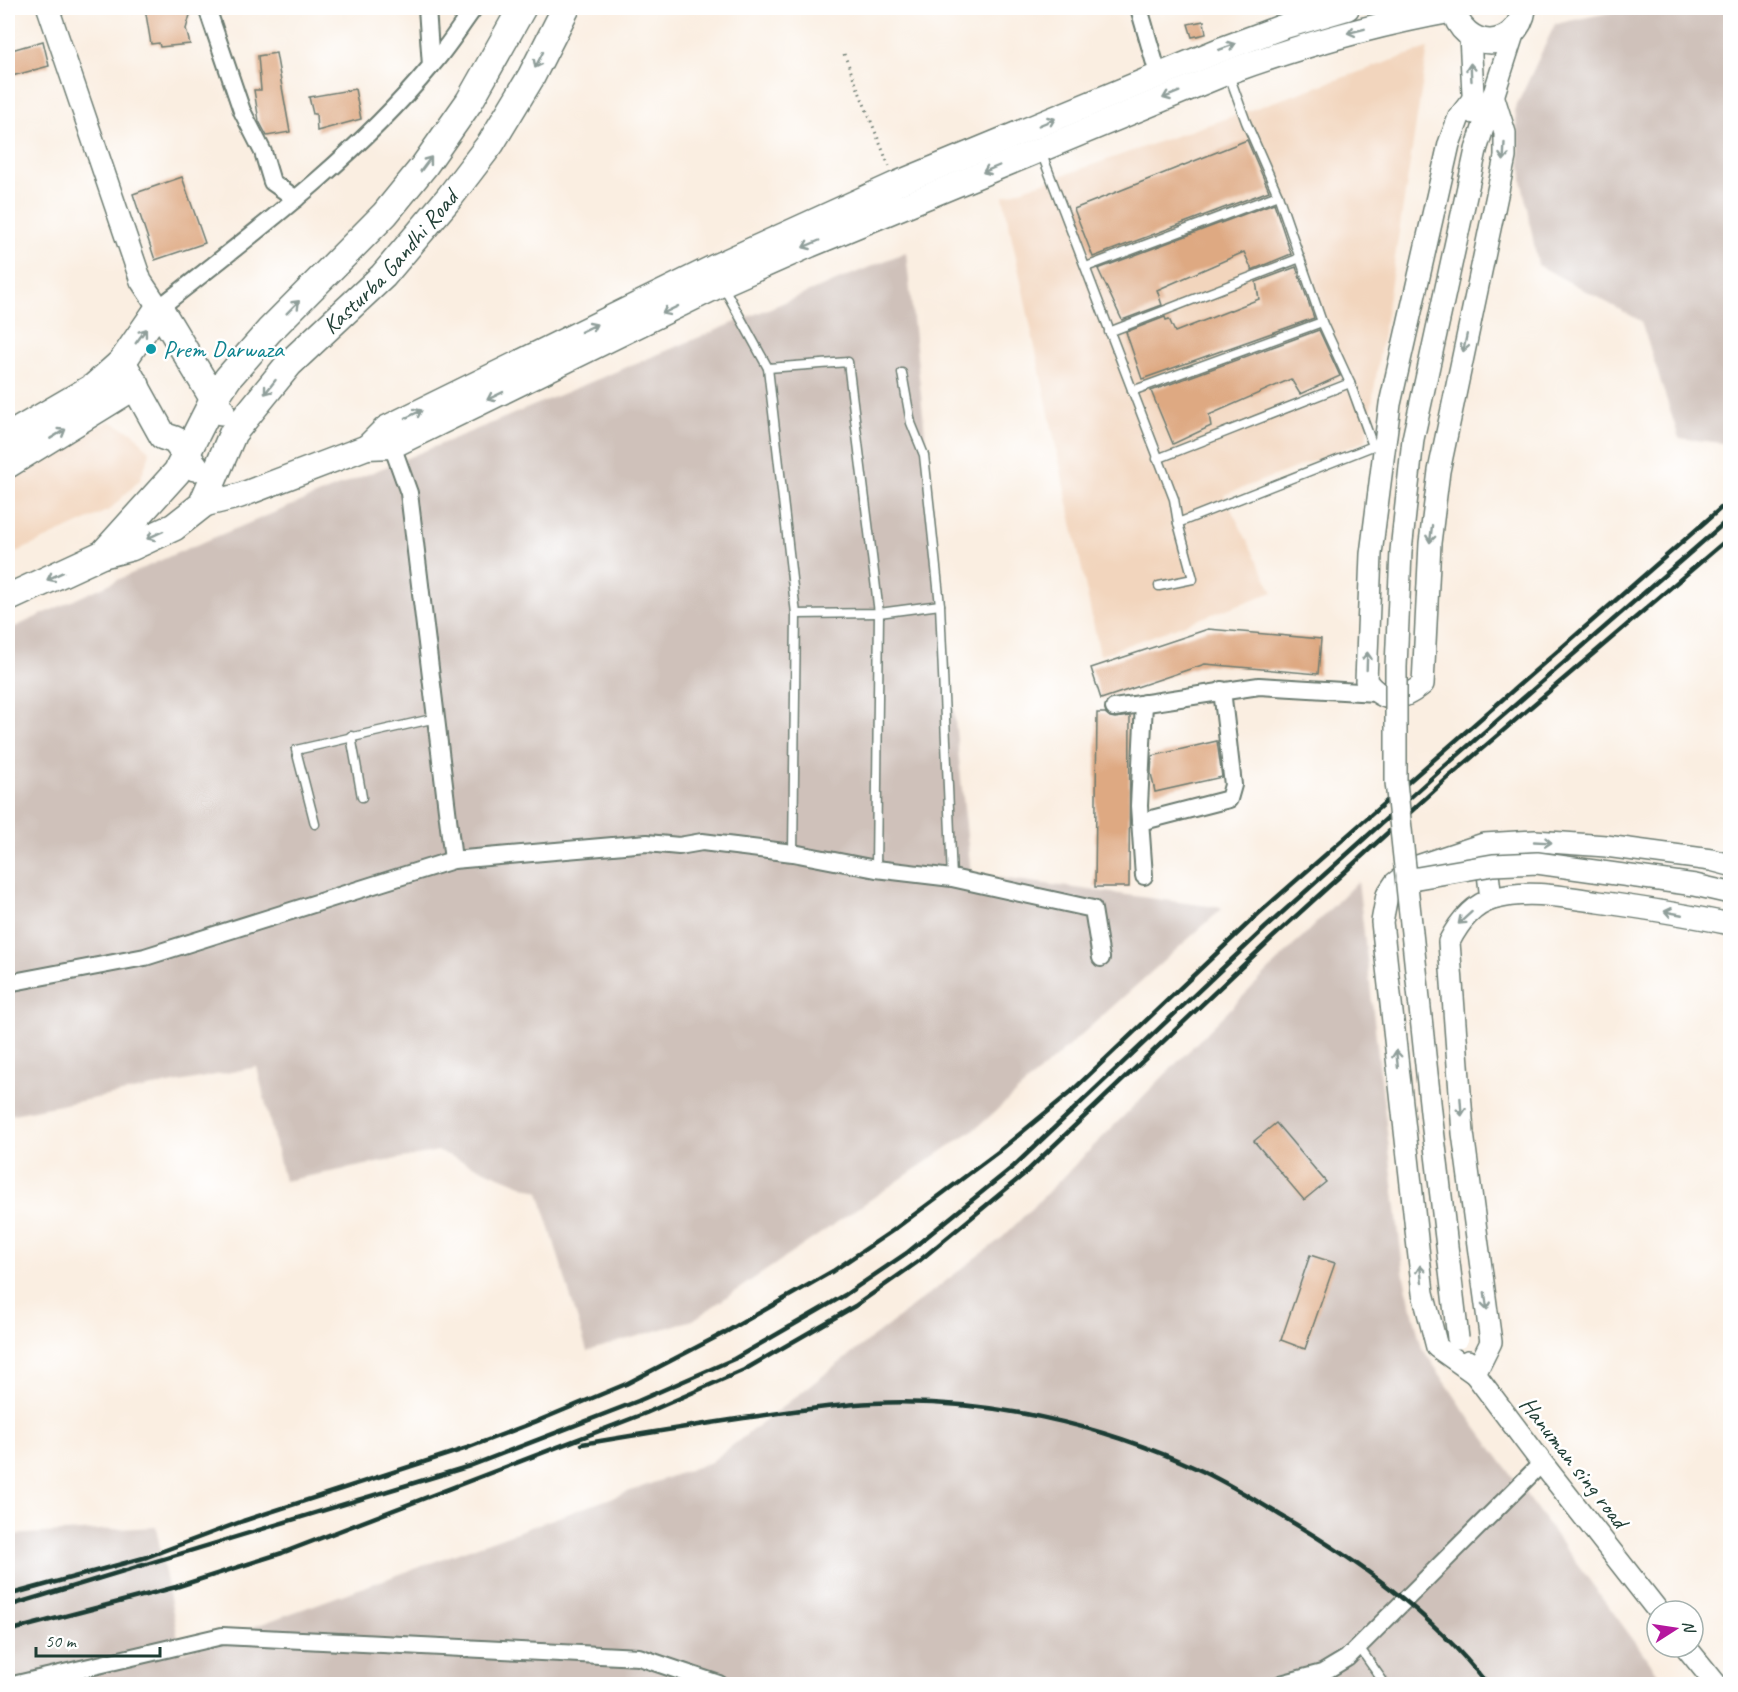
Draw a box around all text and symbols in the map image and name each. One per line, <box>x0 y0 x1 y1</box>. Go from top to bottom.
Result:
one-way arrow <box>1346 26 1365 38</box>
one-way arrow <box>1217 41 1236 52</box>
one-way arrow <box>533 50 545 68</box>
one-way arrow <box>1466 62 1477 82</box>
one-way arrow <box>1163 90 1181 101</box>
one-way arrow <box>1038 115 1056 126</box>
one-way arrow <box>1499 141 1510 161</box>
one-way arrow <box>420 156 432 172</box>
one-way arrow <box>982 164 1001 175</box>
street label: Kasturba Gandhi Road <box>316 181 467 340</box>
one-way arrow <box>803 239 821 251</box>
one-way arrow <box>286 299 301 314</box>
one-way arrow <box>661 305 679 317</box>
one-way arrow <box>580 322 598 334</box>
one-way arrow <box>135 328 147 344</box>
one-way arrow <box>1459 333 1471 352</box>
place label: Prem Darwaza <box>163 334 285 364</box>
marker: Prem Darwaza <box>144 342 158 356</box>
one-way arrow <box>264 379 277 395</box>
one-way arrow <box>486 391 504 403</box>
one-way arrow <box>405 408 423 419</box>
one-way arrow <box>49 428 66 440</box>
one-way arrow <box>1425 524 1436 544</box>
one-way arrow <box>147 530 165 542</box>
one-way arrow <box>47 570 65 582</box>
one-way arrow <box>1362 652 1373 672</box>
one-way arrow <box>1532 836 1552 847</box>
one-way arrow <box>1664 907 1683 918</box>
one-way arrow <box>1458 911 1473 925</box>
one-way arrow <box>1391 1050 1402 1070</box>
one-way arrow <box>1456 1097 1467 1117</box>
one-way arrow <box>1415 1264 1426 1284</box>
one-way arrow <box>1480 1290 1491 1310</box>
street label: Hanuman sing road <box>1513 1390 1637 1537</box>
north arrow <box>1645 1599 1705 1659</box>
text: N <box>1678 1619 1700 1636</box>
scale bar <box>36 1620 160 1658</box>
text: 50 m <box>45 1630 78 1652</box>

